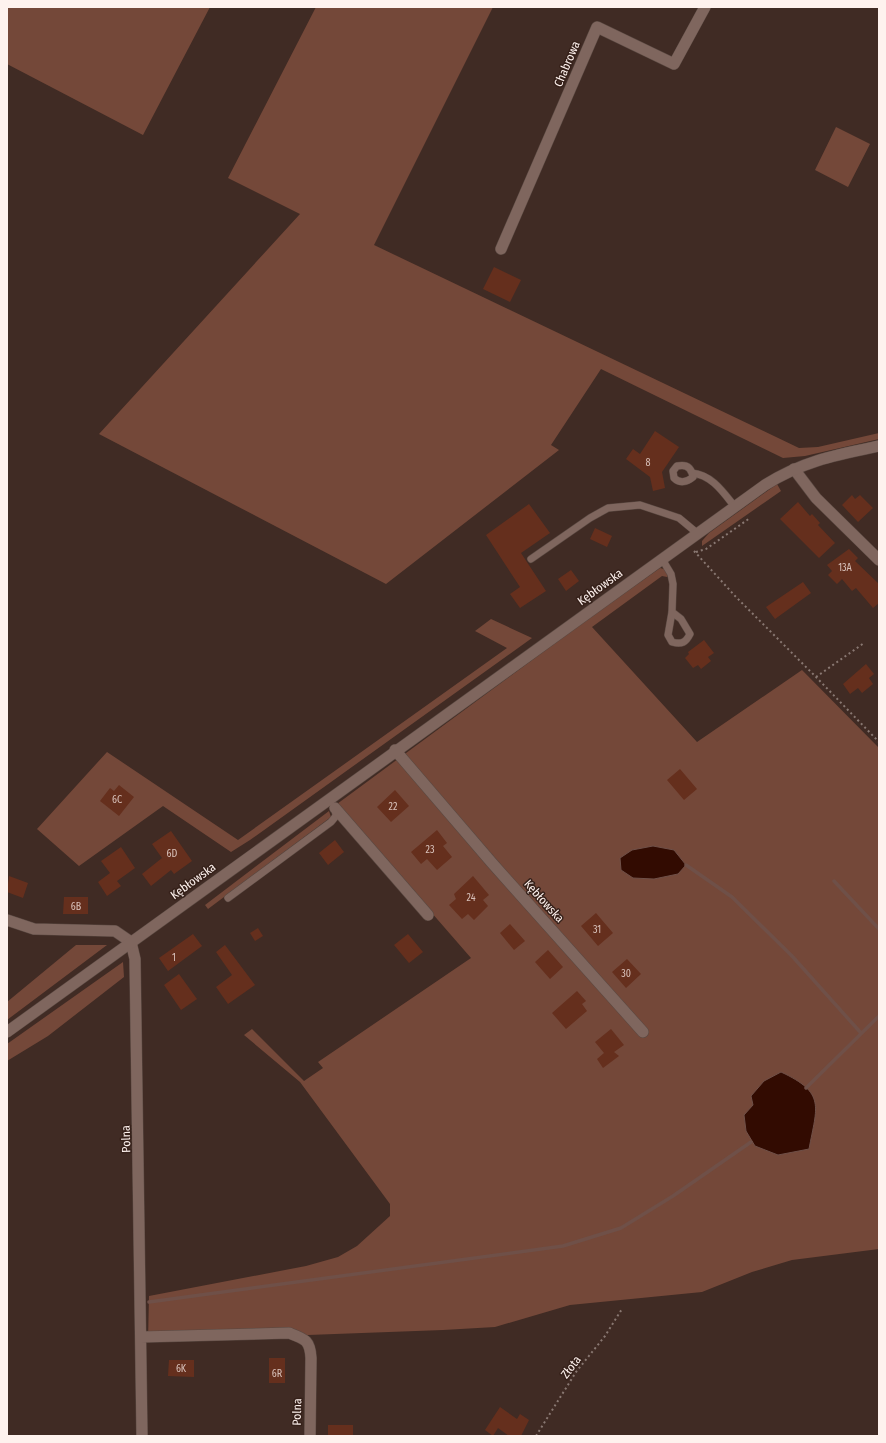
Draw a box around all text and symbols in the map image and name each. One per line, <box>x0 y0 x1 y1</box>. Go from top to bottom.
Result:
street label: Chabrowa <box>551 39 583 89</box>
house number: 8 <box>646 457 651 469</box>
house number: 13A <box>838 562 853 574</box>
street label: Kębłowska <box>575 566 625 608</box>
house number: 6C <box>112 794 122 806</box>
house number: 22 <box>389 801 398 813</box>
house number: 23 <box>426 844 435 856</box>
house number: 6D <box>167 848 178 860</box>
street label: Kębłowska <box>168 860 218 902</box>
street label: Kębłowska <box>521 877 567 925</box>
house number: 24 <box>466 892 476 904</box>
house number: 6B <box>71 901 82 913</box>
house number: 31 <box>593 924 601 936</box>
house number: 1 <box>172 952 176 964</box>
house number: 30 <box>621 968 631 980</box>
street label: Polna <box>119 1125 133 1153</box>
street label: Złota <box>558 1353 584 1381</box>
house number: 6K <box>176 1363 187 1375</box>
house number: 6R <box>272 1368 283 1380</box>
street label: Polna <box>290 1398 304 1426</box>

